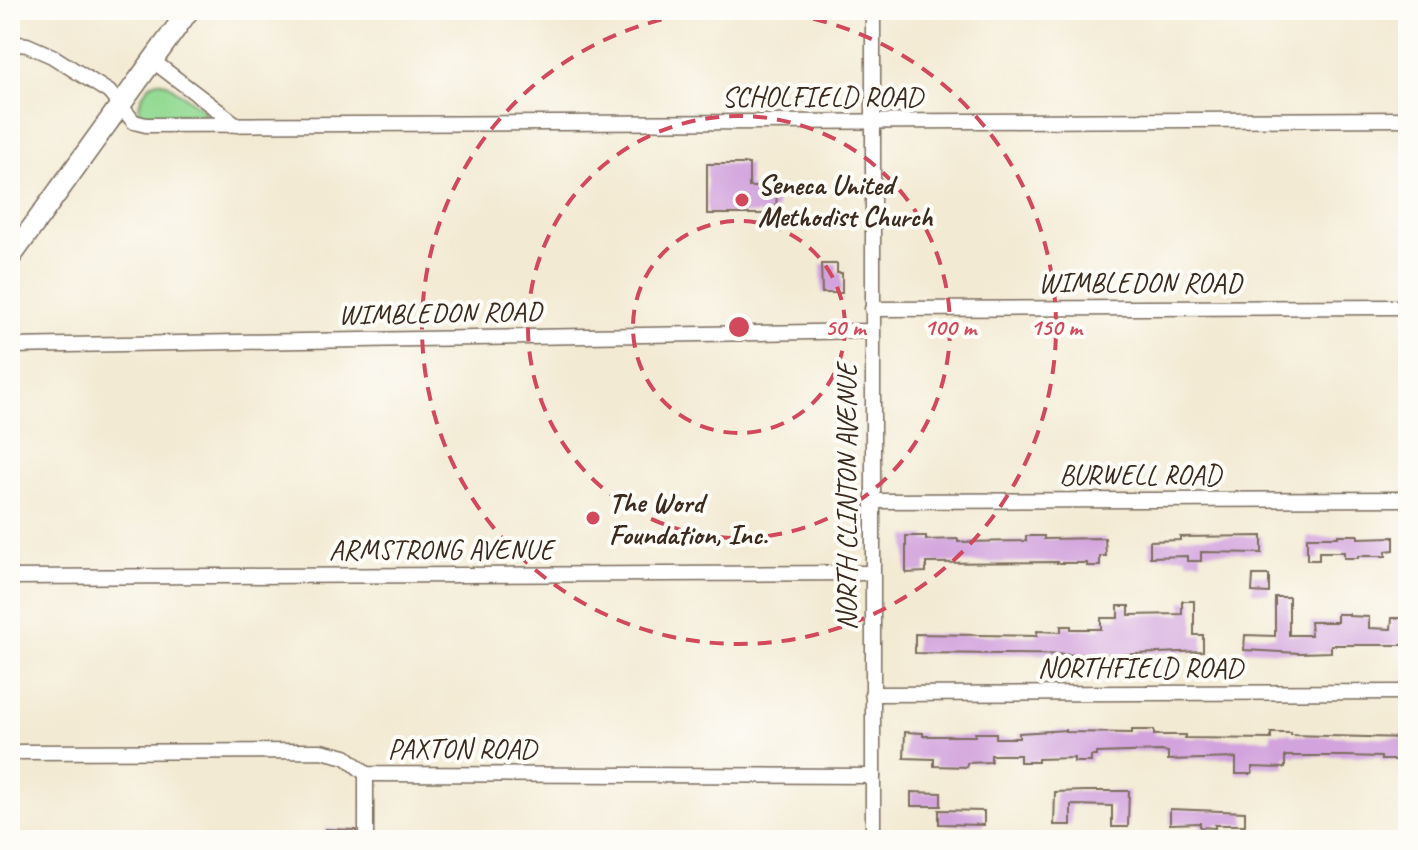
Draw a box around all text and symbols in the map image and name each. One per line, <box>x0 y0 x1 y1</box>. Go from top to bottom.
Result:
street label: SCHOLFIELD ROAD <box>722 79 925 114</box>
place label: Seneca United Methodist Church <box>758 167 934 234</box>
marker: Seneca United Methodist Church <box>733 191 751 209</box>
street label: WIMBLEDON ROAD <box>1038 265 1244 300</box>
street label: WIMBLEDON ROAD <box>338 293 544 332</box>
text: 50 m <box>825 312 868 342</box>
text: 100 m <box>924 312 978 342</box>
text: 150 m <box>1030 312 1084 342</box>
centre of rings <box>725 313 753 341</box>
street label: NORTH CLINTON AVENUE <box>829 360 864 630</box>
street label: BURWELL ROAD <box>1059 457 1224 492</box>
place label: The Word Foundation, Inc. <box>609 485 768 552</box>
marker: The Word Foundation, Inc. <box>584 509 602 527</box>
street label: ARMSTRONG AVENUE <box>329 532 557 567</box>
street label: NORTHFIELD ROAD <box>1038 650 1245 685</box>
street label: PAXTON ROAD <box>388 731 539 766</box>

